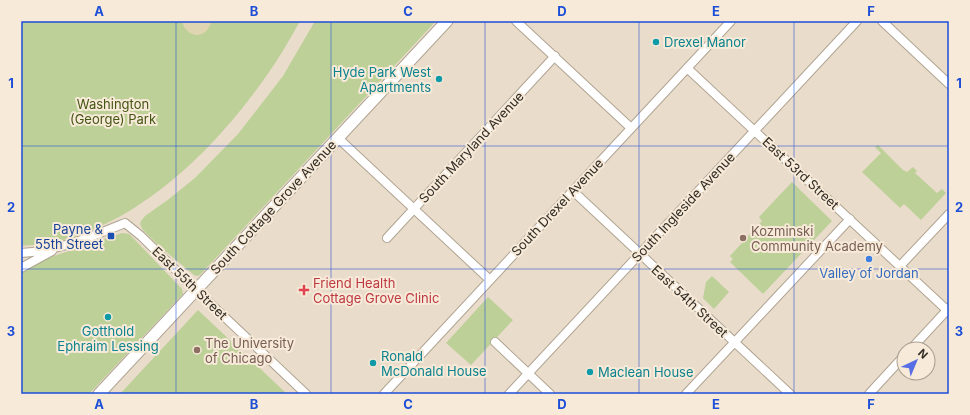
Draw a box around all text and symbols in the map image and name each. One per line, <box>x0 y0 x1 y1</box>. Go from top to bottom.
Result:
text: A <box>94 3 104 19</box>
text: B <box>250 3 259 19</box>
text: C <box>403 3 413 19</box>
text: D <box>557 3 567 19</box>
text: E <box>712 3 720 19</box>
text: F <box>867 3 875 19</box>
place label: Drexel Manor <box>664 34 746 50</box>
marker: Drexel Manor <box>651 37 661 47</box>
place label: Hyde Park West Apartments <box>333 64 431 95</box>
marker: Hyde Park West Apartments <box>434 74 444 84</box>
text: 1 <box>8 75 14 91</box>
text: 1 <box>956 75 962 91</box>
street label: South Maryland Avenue <box>415 88 527 206</box>
park label: Washington (George) Park <box>70 96 156 127</box>
street label: East 53rd Street <box>759 133 843 213</box>
street label: South Cottage Grove Avenue <box>207 137 339 277</box>
street label: South Ingleside Avenue <box>628 149 738 265</box>
street label: South Drexel Avenue <box>508 155 606 259</box>
text: 2 <box>7 199 15 215</box>
text: 2 <box>955 199 963 215</box>
place label: Payne & 55th Street <box>35 221 104 252</box>
place label: Kozminski Community Academy <box>751 223 883 254</box>
marker: Payne & 55th Street <box>106 231 116 241</box>
marker: Kozminski Community Academy <box>738 233 748 243</box>
street label: East 55th Street <box>149 243 231 323</box>
marker: Valley of Jordan <box>864 254 874 264</box>
street label: East 54th Street <box>649 262 731 340</box>
place label: Valley of Jordan <box>819 265 919 281</box>
place label: Friend Health Cottage Grove Clinic <box>313 275 439 306</box>
marker: Friend Health Cottage Grove Clinic <box>298 284 310 296</box>
marker: Gotthold Ephraim Lessing <box>103 312 113 322</box>
text: 3 <box>7 323 15 339</box>
place label: Gotthold Ephraim Lessing <box>57 323 159 354</box>
text: 3 <box>955 323 963 339</box>
place label: The University of Chicago <box>205 335 294 366</box>
north arrow <box>896 341 936 381</box>
marker: The University of Chicago <box>192 345 202 355</box>
text: N <box>915 346 931 362</box>
place label: Ronald McDonald House <box>381 348 487 379</box>
marker: Ronald McDonald House <box>368 358 378 368</box>
place label: Maclean House <box>598 364 694 380</box>
marker: Maclean House <box>585 367 595 377</box>
text: A <box>94 396 104 412</box>
text: B <box>250 396 259 412</box>
text: C <box>403 396 413 412</box>
text: D <box>557 396 567 412</box>
text: E <box>712 396 720 412</box>
text: F <box>867 396 875 412</box>

